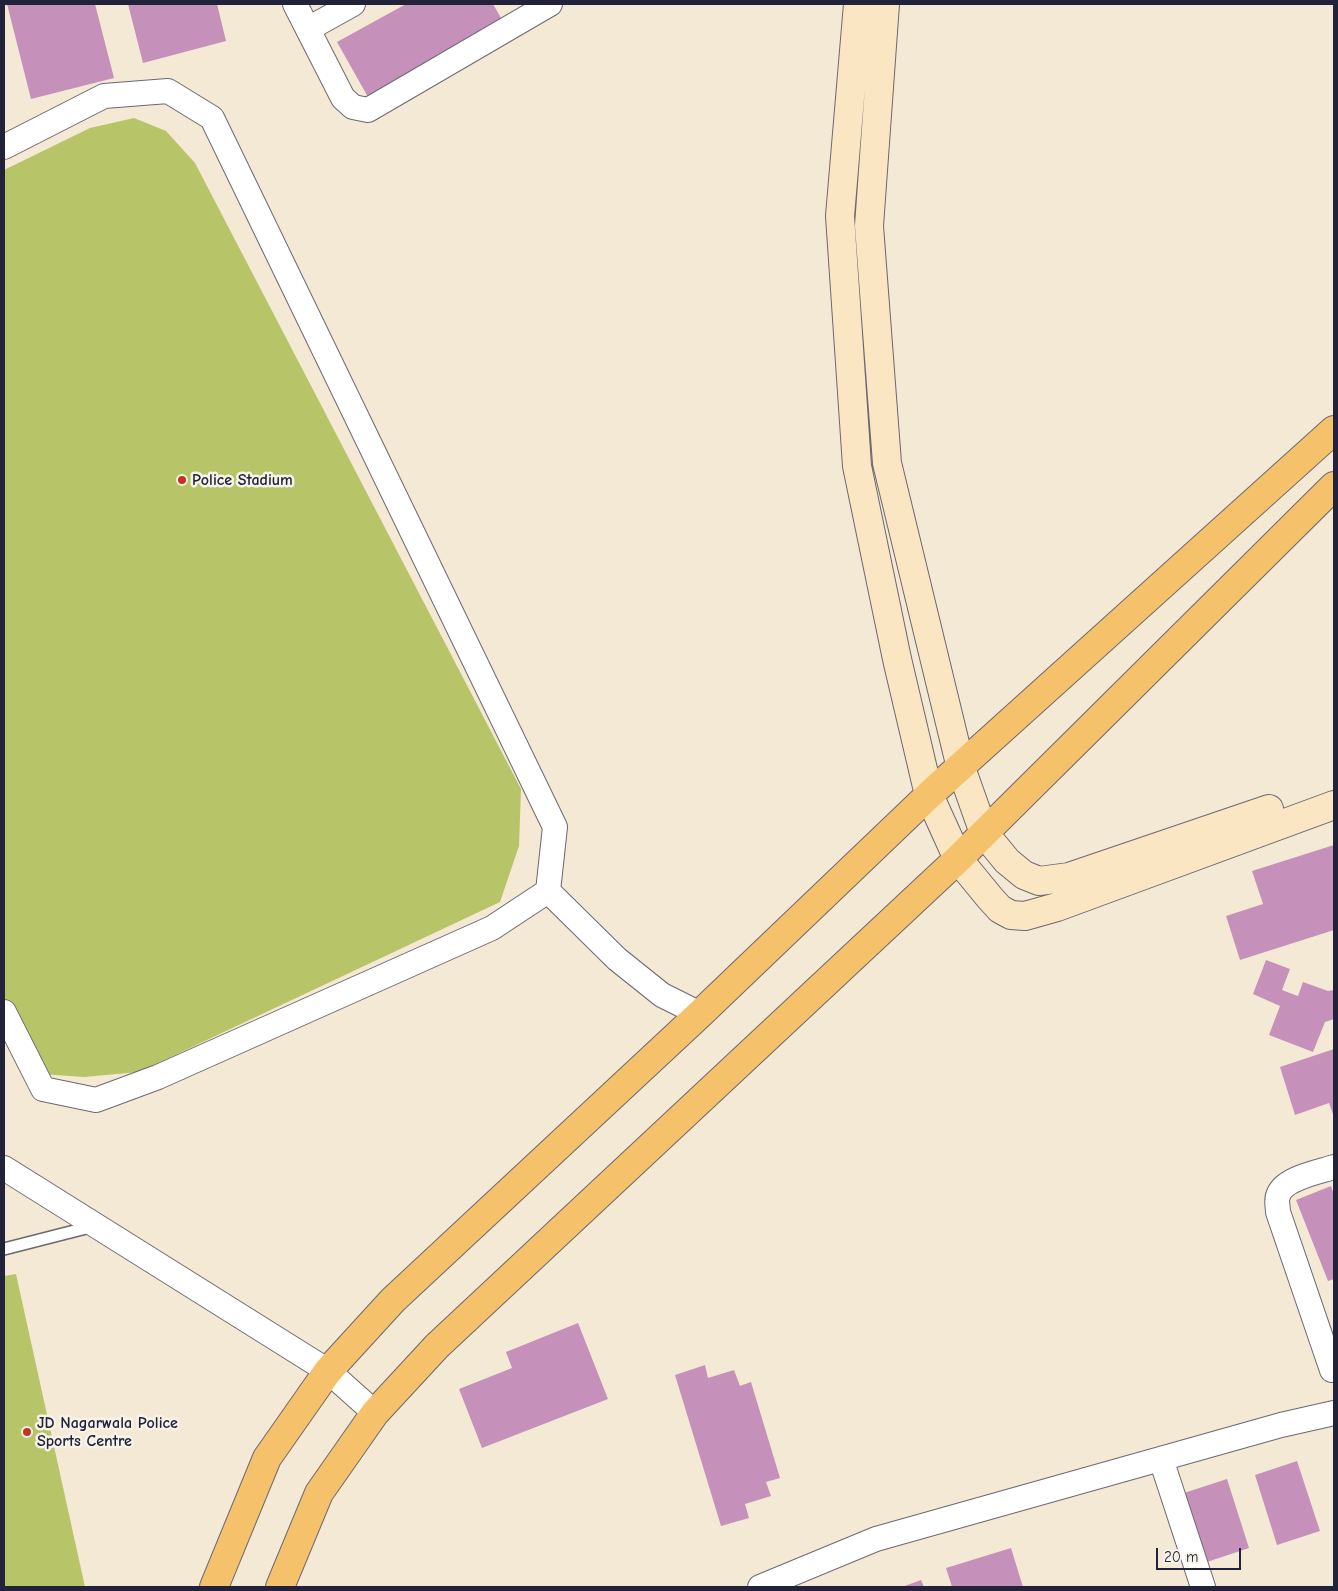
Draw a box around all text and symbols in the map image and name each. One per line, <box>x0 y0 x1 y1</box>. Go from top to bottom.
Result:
place label: Police Stadium <box>192 470 293 490</box>
marker: Police Stadium <box>176 474 188 486</box>
place label: JD Nagarwala Police Sports Centre <box>37 1413 178 1451</box>
marker: JD Nagarwala Police Sports Centre <box>21 1426 33 1438</box>
scale bar <box>1158 1538 1243 1570</box>
text: 20 m <box>1164 1548 1198 1566</box>

